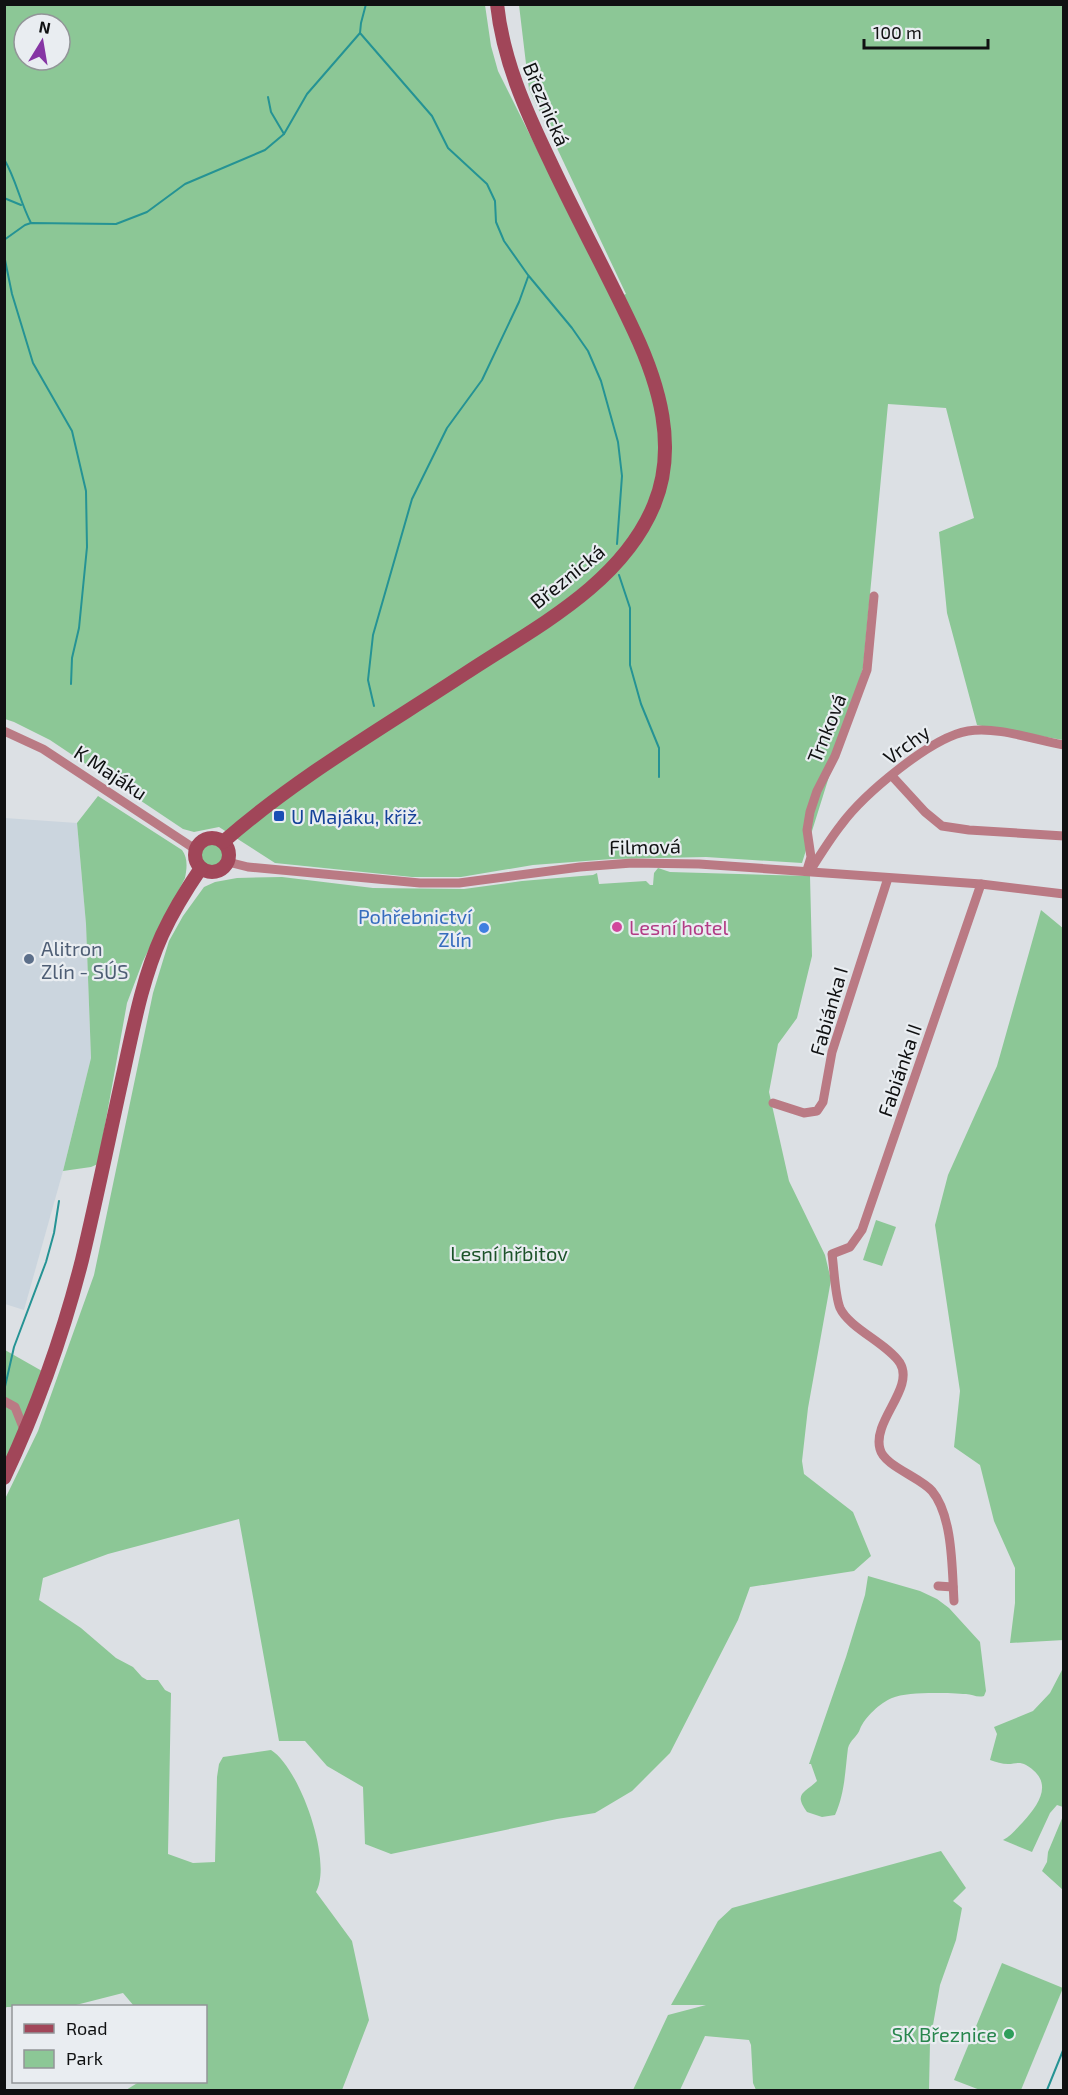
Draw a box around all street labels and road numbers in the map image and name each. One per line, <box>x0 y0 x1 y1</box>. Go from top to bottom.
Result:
street label: Březnická <box>519 59 575 149</box>
street label: Březnická <box>525 539 609 613</box>
street label: Trnková <box>801 690 851 766</box>
street label: Vrchy <box>878 719 934 769</box>
street label: K Majáku <box>70 740 152 804</box>
street label: Filmová <box>609 833 681 859</box>
street label: Fabiánka I <box>804 964 852 1058</box>
street label: Fabiánka II <box>872 1021 926 1119</box>

